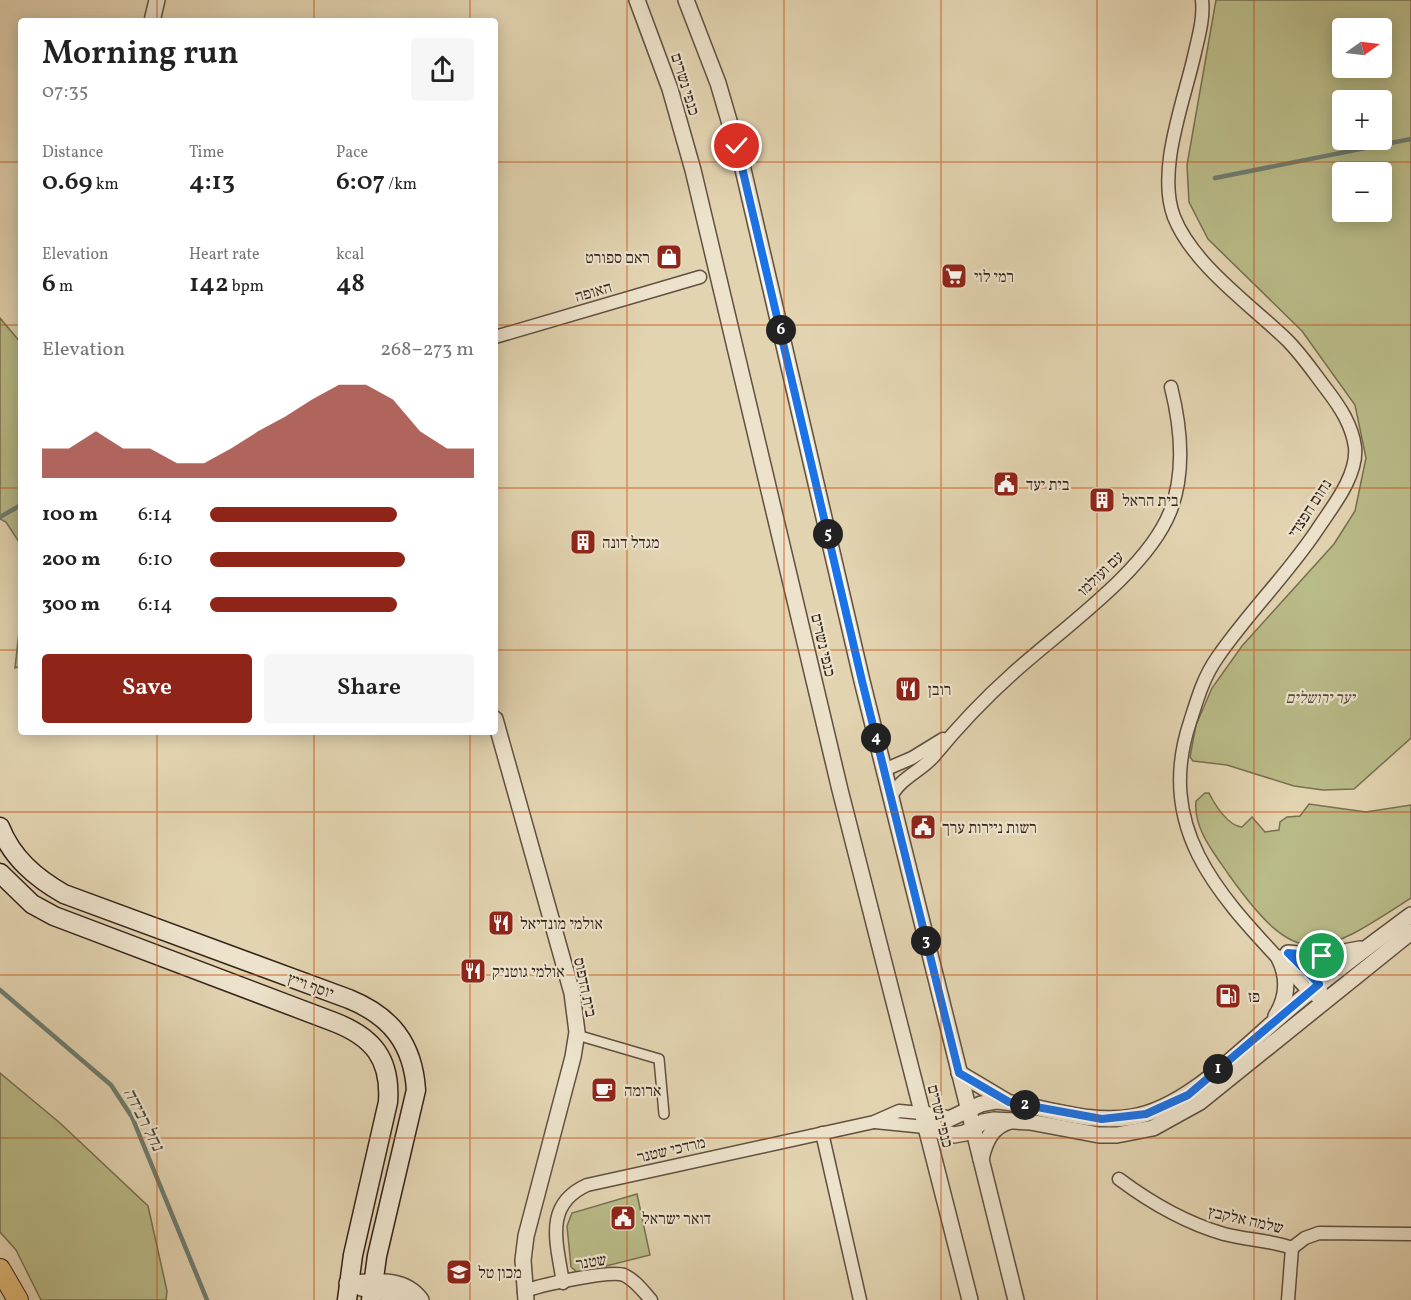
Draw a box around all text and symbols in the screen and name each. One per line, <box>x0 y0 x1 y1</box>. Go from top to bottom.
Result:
north arrow <box>1332 18 1392 78</box>
map controls <box>1332 18 1392 222</box>
text: Morning run <box>42 32 239 78</box>
button: share <box>411 38 474 101</box>
street label: כנפי נשרים <box>664 51 704 119</box>
text: 07:35 <box>42 78 88 106</box>
button: + <box>1332 90 1392 150</box>
pin <box>711 120 762 171</box>
icon: check <box>720 129 753 162</box>
text: Distance <box>42 142 103 164</box>
text: Time <box>189 142 224 164</box>
text: Pace <box>336 142 368 164</box>
button: − <box>1332 162 1392 222</box>
text: 0.69 <box>42 164 93 200</box>
text: 4:13 <box>189 164 235 200</box>
text: 6:07 <box>336 164 385 200</box>
text: km <box>93 174 119 196</box>
text: /km <box>385 174 417 196</box>
shop icon: ראם ספורט <box>654 242 684 272</box>
text: Elevation <box>42 244 109 266</box>
text: Heart rate <box>189 244 260 266</box>
text: kcal <box>336 244 364 266</box>
place label: ראם ספורט <box>585 248 650 270</box>
supermarket icon: רמי לוי <box>939 261 969 291</box>
text: 6 <box>42 266 56 302</box>
text: 142 <box>189 266 229 302</box>
text: 48 <box>336 266 365 302</box>
place label: רמי לוי <box>974 267 1014 289</box>
text: m <box>56 276 73 298</box>
text: bpm <box>229 276 264 298</box>
street label: האופה <box>572 277 615 309</box>
pin: 6 <box>766 315 796 345</box>
text: 6 <box>777 319 785 341</box>
text: Elevation <box>42 336 125 364</box>
text: 268–273 m <box>380 336 474 364</box>
public building icon: בית יעד <box>991 469 1021 499</box>
place label: בית יעד <box>1026 475 1070 497</box>
street label: נחום חפצדי <box>1283 475 1338 543</box>
building icon: בית הראל <box>1087 485 1117 515</box>
place label: בית הראל <box>1122 491 1179 513</box>
text: 100 m <box>42 501 98 529</box>
text: 6:14 <box>138 501 173 529</box>
pin: 5 <box>813 519 843 549</box>
text: 5 <box>824 523 832 545</box>
building icon: מגדל דונה <box>568 527 598 557</box>
place label: מגדל דונה <box>602 533 660 555</box>
text: 200 m <box>42 546 100 574</box>
text: 6:10 <box>138 546 173 574</box>
street label: עם ועולמו <box>1073 547 1130 602</box>
text: 300 m <box>42 591 100 619</box>
text: 6:14 <box>138 591 173 619</box>
street label: כנפי נשרים <box>804 612 840 679</box>
button: Save <box>42 654 252 723</box>
button: Share <box>264 654 474 723</box>
restaurant icon: רובן <box>893 674 923 704</box>
place label: רובן <box>928 680 951 702</box>
park label: יער ירושלים <box>1285 688 1356 710</box>
pin: 4 <box>861 723 891 753</box>
text: 4 <box>871 727 881 749</box>
public building icon: רשות ניירות ערך <box>908 812 938 842</box>
place label: רשות ניירות ערך <box>942 818 1037 840</box>
restaurant icon: אולמי מונדיאל <box>486 908 516 938</box>
place label: אולמי מונדיאל <box>520 914 603 936</box>
pin: 3 <box>911 926 941 956</box>
text: 3 <box>922 930 930 952</box>
pin <box>1296 930 1347 981</box>
icon: arrive <box>1305 939 1338 972</box>
restaurant icon: אולמי גוטניק <box>458 956 488 986</box>
street label: בית הדפוס <box>567 956 601 1020</box>
place label: אולמי גוטניק <box>492 962 565 984</box>
street label: יוסף וייץ <box>284 968 336 1005</box>
fuel station icon: פז <box>1213 981 1243 1011</box>
place label: פז <box>1248 987 1260 1009</box>
pin: 1 <box>1203 1054 1233 1084</box>
text: 1 <box>1215 1058 1221 1080</box>
cafe icon: ארומה <box>589 1075 619 1105</box>
place label: ארומה <box>624 1081 662 1103</box>
street label: כנפי נשרים <box>921 1083 958 1150</box>
water label: נחל רבידה <box>116 1084 170 1157</box>
pin: 2 <box>1010 1090 1040 1120</box>
text: 2 <box>1021 1094 1029 1116</box>
street label: מרדכי שטנר <box>635 1132 708 1169</box>
street label: שלמה אלקבץ <box>1206 1202 1286 1240</box>
public building icon: דואר ישראל <box>608 1203 638 1233</box>
place label: דואר ישראל <box>642 1209 711 1231</box>
street label: שטנר <box>574 1250 609 1276</box>
school or university icon: מכון טל <box>444 1257 474 1287</box>
place label: מכון טל <box>478 1263 522 1285</box>

